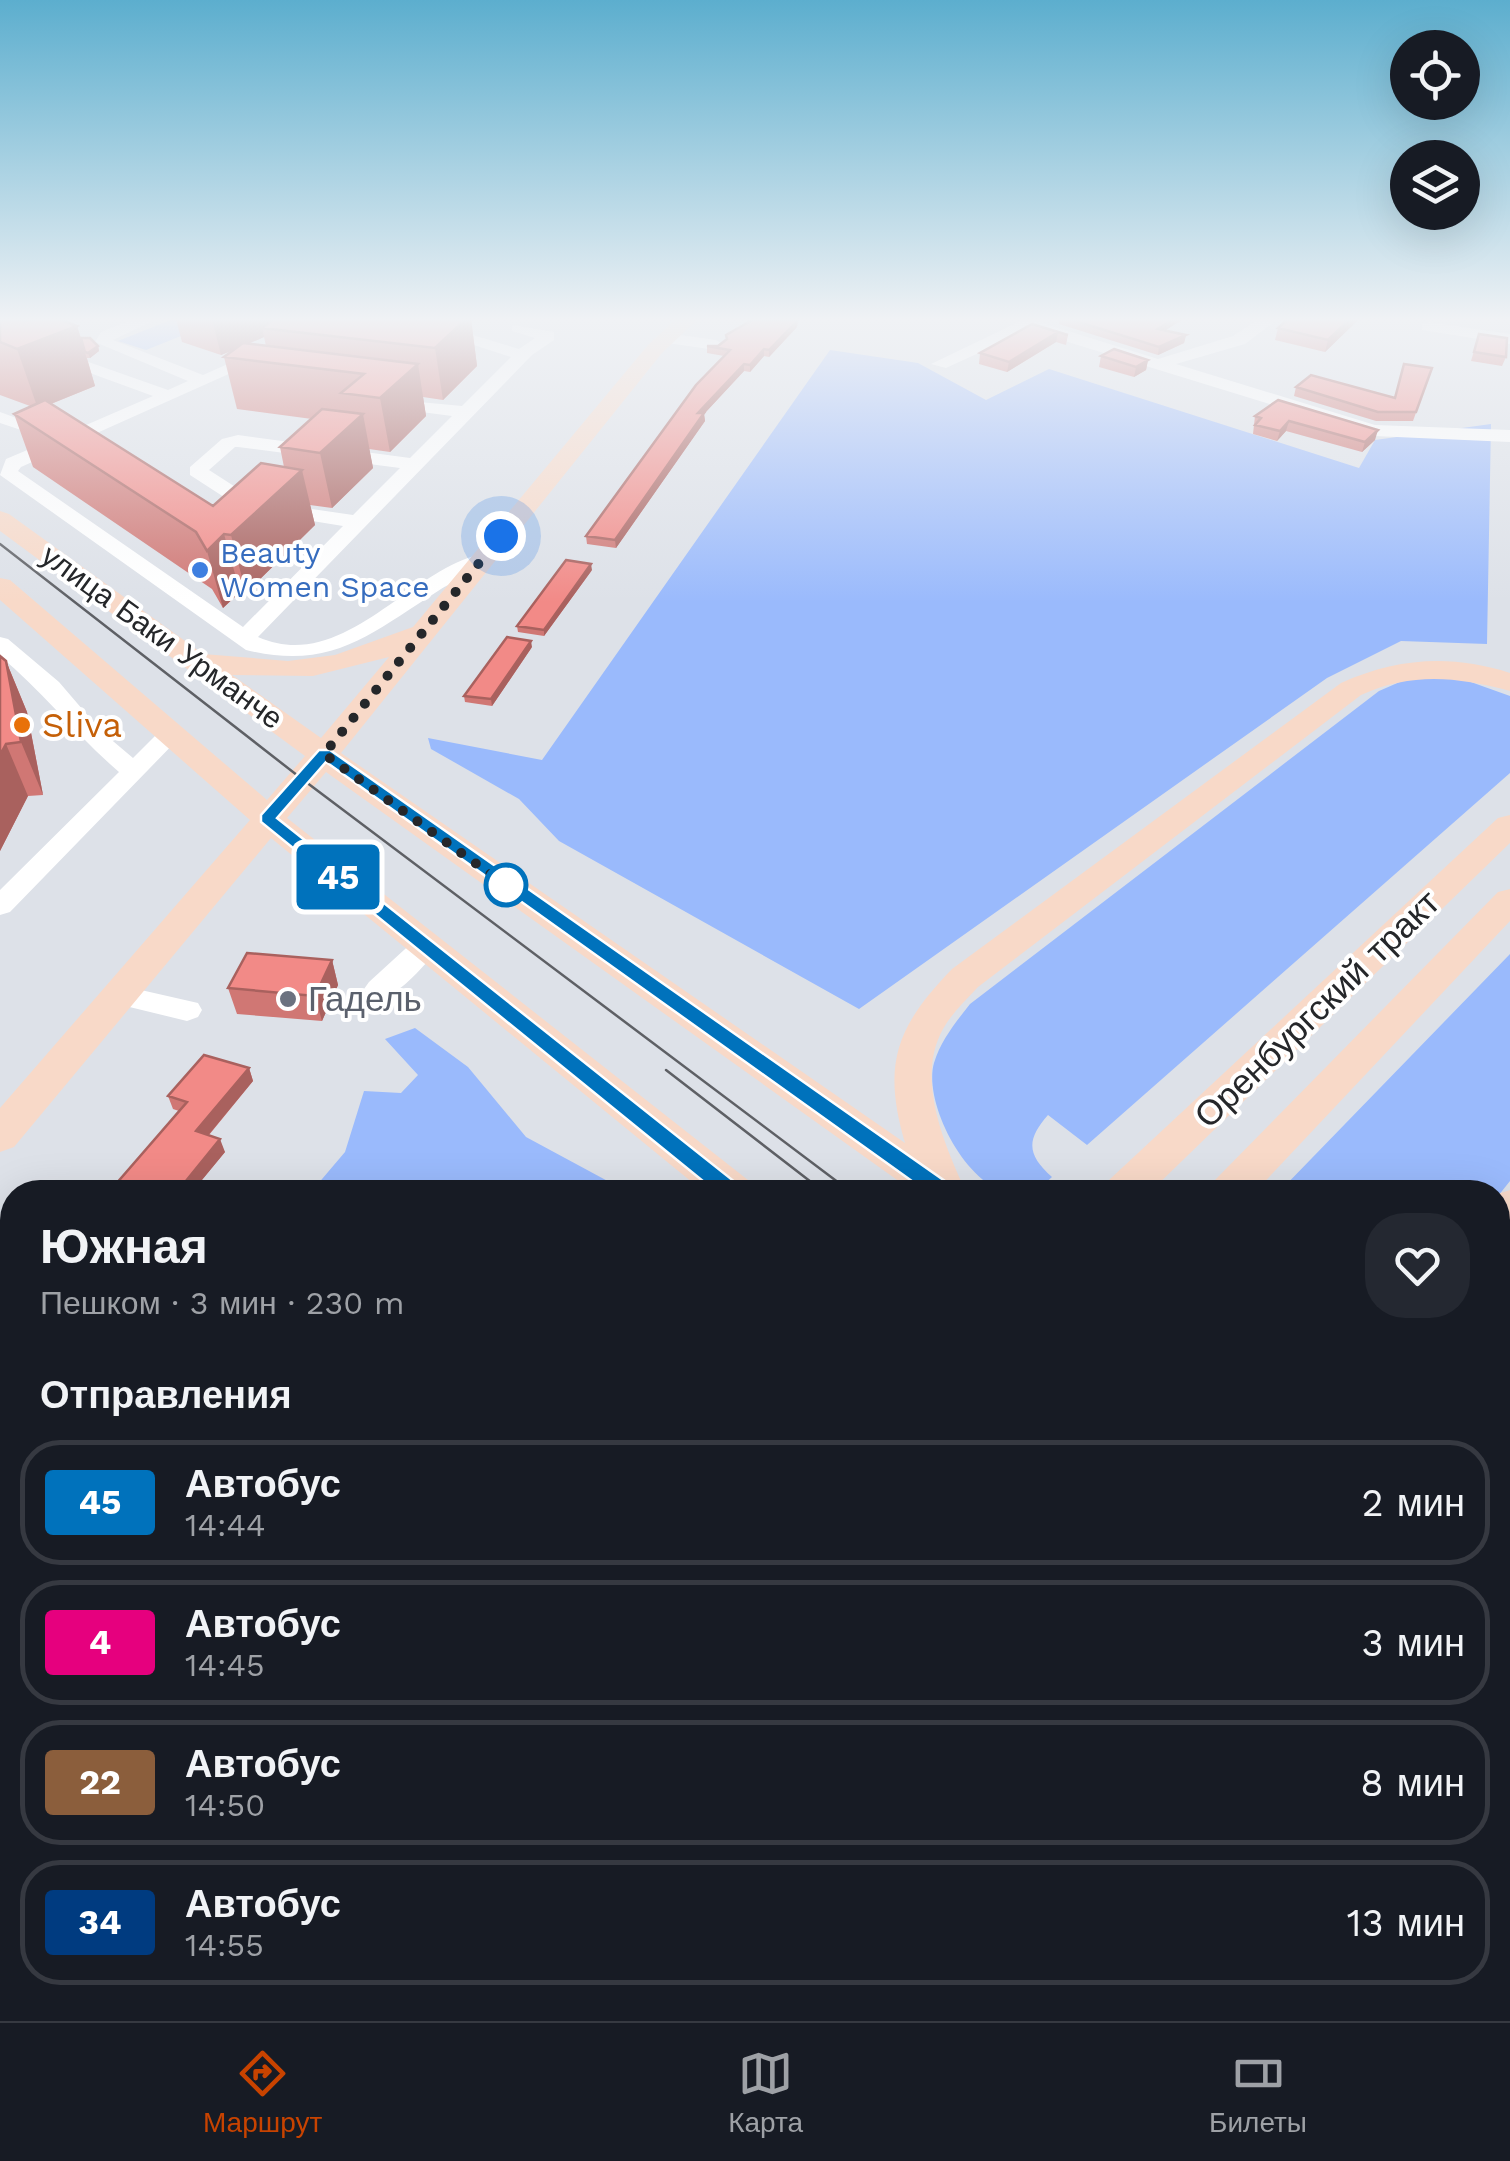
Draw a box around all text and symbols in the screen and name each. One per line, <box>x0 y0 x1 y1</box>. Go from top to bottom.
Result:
map controls <box>1390 30 1480 230</box>
button: locate <box>1390 30 1480 120</box>
button: layers <box>1390 140 1480 230</box>
your location <box>476 511 526 561</box>
place label: Beauty Women Space <box>220 535 430 604</box>
street label: улица Баки Урманче <box>35 537 290 736</box>
marker: Beauty Women Space <box>189 559 211 581</box>
place label: Sliva <box>42 704 122 746</box>
marker: Sliva <box>11 714 33 736</box>
line badge: 45 <box>293 844 383 910</box>
text: 45 <box>316 856 360 898</box>
unlabelled marker <box>485 864 527 906</box>
street label: Оренбургский тракт <box>1186 881 1448 1137</box>
place label: Гадель <box>308 978 422 1020</box>
marker: Гадель <box>277 988 299 1010</box>
button: heart <box>1365 1213 1470 1318</box>
text: Южная <box>40 1218 208 1275</box>
text: Пешком · 3 мин · 230 m <box>40 1284 404 1322</box>
text: Отправления <box>40 1373 292 1417</box>
text: Автобус <box>185 1462 341 1506</box>
text: 45 <box>78 1481 122 1523</box>
text: 2 мин <box>1362 1481 1465 1525</box>
text: 14:44 <box>185 1506 266 1544</box>
text: Автобус <box>185 1602 341 1646</box>
text: 4 <box>89 1621 111 1663</box>
text: 3 мин <box>1362 1621 1465 1665</box>
text: 14:45 <box>185 1646 265 1684</box>
text: Автобус <box>185 1742 341 1786</box>
text: 22 <box>79 1761 121 1803</box>
text: 8 мин <box>1360 1761 1465 1805</box>
text: 14:50 <box>185 1786 265 1824</box>
text: Автобус <box>185 1882 341 1926</box>
text: 34 <box>78 1901 122 1943</box>
text: 13 мин <box>1347 1901 1465 1945</box>
text: 14:55 <box>185 1926 264 1964</box>
tab: Маршрут <box>203 2046 322 2139</box>
tab: Карта <box>728 2046 803 2139</box>
tab: Билеты <box>1209 2046 1307 2139</box>

